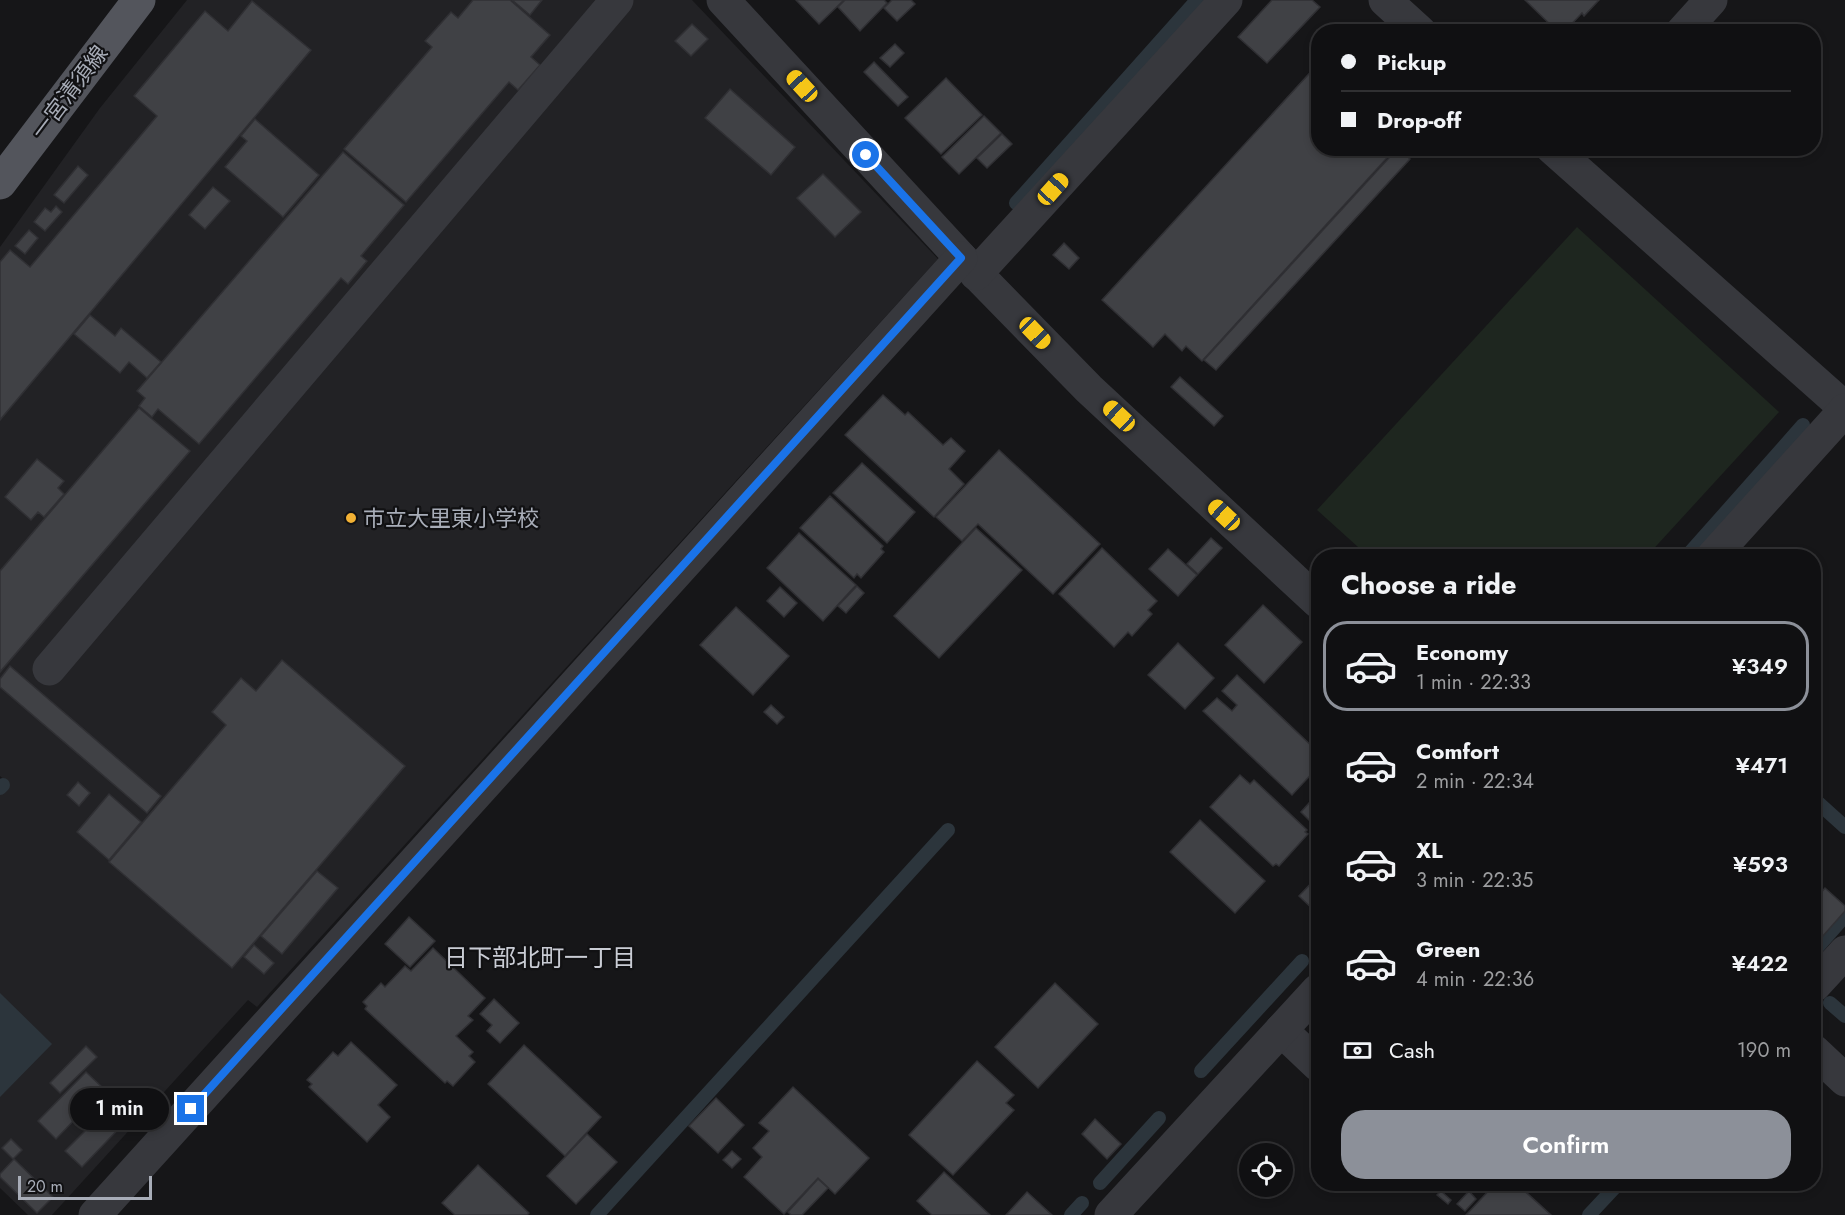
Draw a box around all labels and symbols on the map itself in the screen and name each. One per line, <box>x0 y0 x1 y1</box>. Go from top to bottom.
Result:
street label: 一宮清須線 <box>23 38 115 146</box>
car <box>783 67 821 105</box>
route start <box>852 141 879 168</box>
car <box>1034 170 1072 208</box>
car <box>1016 314 1054 352</box>
car <box>1100 397 1138 435</box>
car <box>1205 496 1243 534</box>
place label: 市立大里東小学校 <box>363 502 539 534</box>
marker: 市立大里東小学校 <box>344 511 358 525</box>
district label: 日下部北町一丁目 <box>444 940 636 975</box>
callout: 1 min <box>71 1088 170 1130</box>
route end <box>177 1095 204 1122</box>
scale bar <box>18 1173 152 1200</box>

